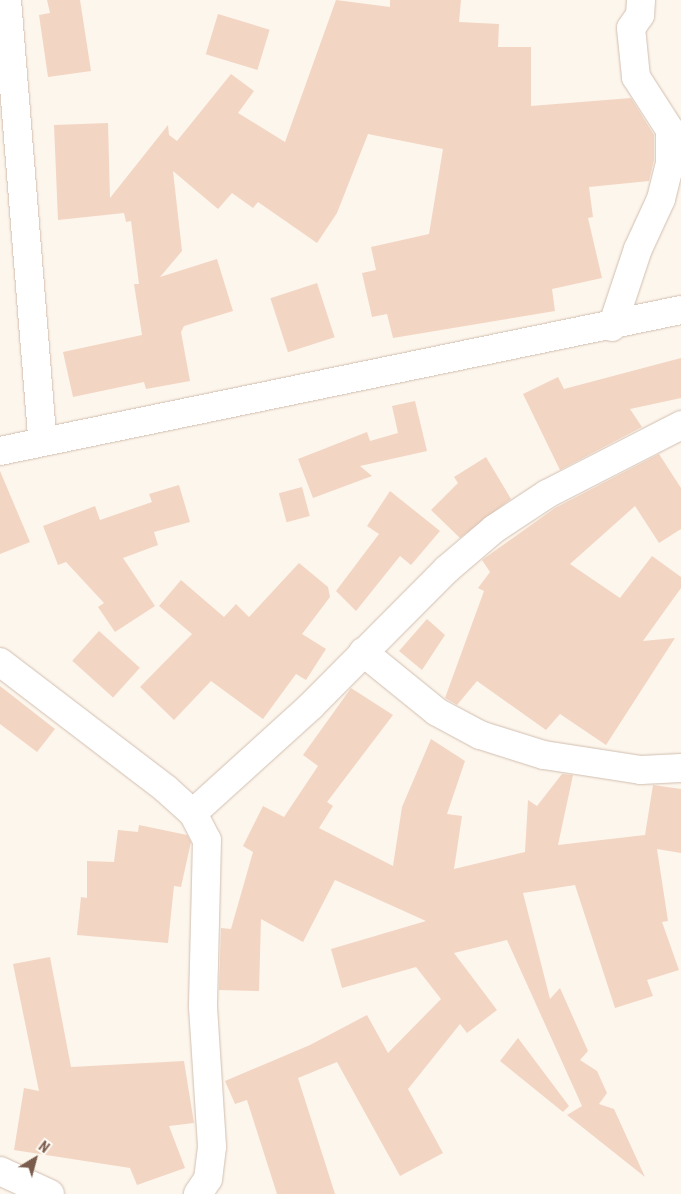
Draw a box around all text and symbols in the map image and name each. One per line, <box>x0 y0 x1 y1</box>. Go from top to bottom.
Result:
north arrow <box>10 1134 60 1184</box>
text: N <box>36 1138 52 1156</box>

